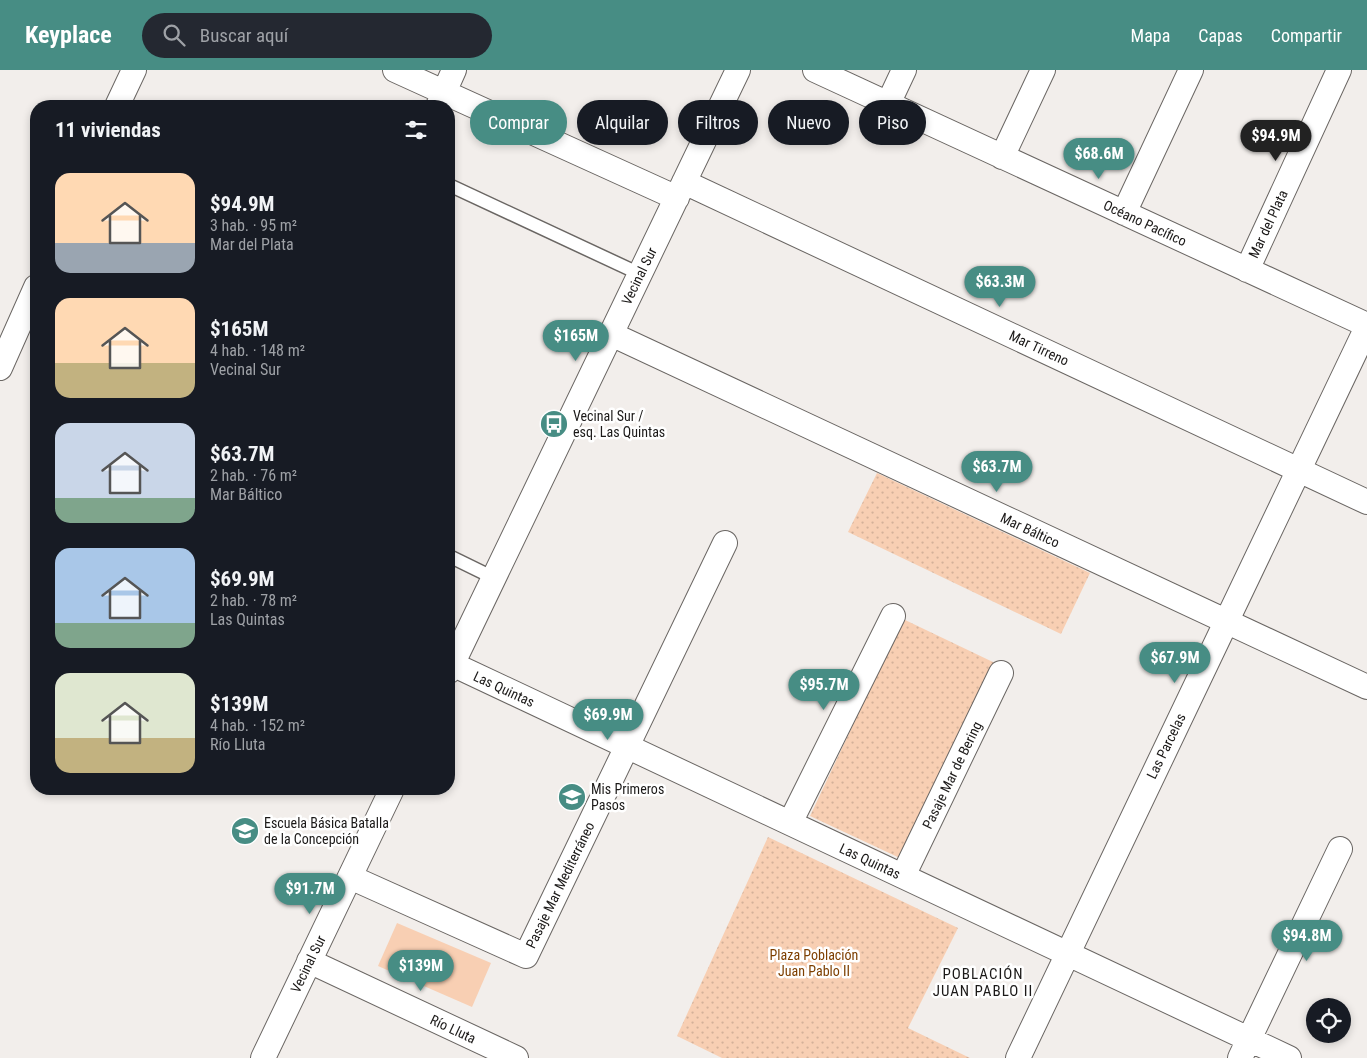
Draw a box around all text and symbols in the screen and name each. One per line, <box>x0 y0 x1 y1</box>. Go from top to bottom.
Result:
search box <box>142 13 492 58</box>
text: Keyplace <box>25 21 112 49</box>
icon: search <box>160 21 188 49</box>
text: Buscar aquí <box>200 24 288 47</box>
text: Mapa <box>1131 25 1170 46</box>
text: Capas <box>1198 25 1243 46</box>
text: Compartir <box>1271 25 1342 46</box>
chip: Comprar <box>470 100 567 145</box>
chip: Alquilar <box>577 100 668 145</box>
chip: Filtros <box>678 100 758 145</box>
chip: Nuevo <box>768 100 849 145</box>
chip: Piso <box>859 100 926 145</box>
icon: filters <box>402 116 430 144</box>
text: 11 viviendas <box>55 118 161 142</box>
pin: $94.9M <box>1235 119 1317 162</box>
text: $94.9M <box>1251 126 1301 145</box>
pin: $68.6M <box>1058 138 1140 180</box>
text: $68.6M <box>1074 144 1124 163</box>
street label: Mar del Plata <box>1245 187 1291 261</box>
text: $94.9M <box>210 192 274 216</box>
icon: home <box>95 193 155 253</box>
street label: Océano Pacífico <box>1101 197 1189 249</box>
text: 3 hab. · 95 m² <box>210 216 297 235</box>
text: Mar del Plata <box>210 235 294 254</box>
street label: Vecinal Sur <box>618 245 660 307</box>
pin: $63.3M <box>959 266 1041 308</box>
text: $63.3M <box>975 272 1025 291</box>
text: $165M <box>210 317 268 341</box>
icon: home <box>95 318 155 378</box>
pin: $165M <box>541 320 611 362</box>
text: $165M <box>554 326 598 345</box>
street label: Mar Tirreno <box>1007 327 1071 369</box>
text: 4 hab. · 148 m² <box>210 341 305 360</box>
text: Vecinal Sur <box>210 360 281 379</box>
place label: Vecinal Sur / esq. Las Quintas <box>573 408 665 440</box>
bus stop icon: Vecinal Sur / esq. Las Quintas <box>539 409 569 439</box>
text: $63.7M <box>210 442 274 466</box>
icon: home <box>95 443 155 503</box>
pin: $63.7M <box>956 450 1038 493</box>
text: $63.7M <box>972 457 1022 476</box>
text: 2 hab. · 76 m² <box>210 466 297 485</box>
text: Mar Báltico <box>210 485 282 504</box>
street label: Mar Báltico <box>998 509 1062 551</box>
text: $69.9M <box>210 567 274 591</box>
icon: home <box>95 568 155 628</box>
text: 2 hab. · 78 m² <box>210 591 297 610</box>
text: Las Quintas <box>210 610 285 629</box>
pin: $67.9M <box>1134 642 1216 684</box>
text: $67.9M <box>1150 648 1200 667</box>
street label: Las Quintas <box>471 668 537 710</box>
pin: $95.7M <box>783 668 865 711</box>
text: $95.7M <box>799 675 849 694</box>
text: $139M <box>210 692 268 716</box>
icon: home <box>95 693 155 753</box>
pin: $69.9M <box>567 698 649 741</box>
text: $69.9M <box>583 705 633 724</box>
street label: Las Parcelas <box>1143 711 1189 781</box>
text: 4 hab. · 152 m² <box>210 716 305 735</box>
street label: Pasaje Mar de Bering <box>919 719 985 831</box>
text: Río Lluta <box>210 735 265 754</box>
place label: Mis Primeros Pasos <box>591 781 664 813</box>
school or university icon: Mis Primeros Pasos <box>557 782 587 812</box>
place label: Escuela Básica Batalla de la Concepción <box>264 815 389 847</box>
school or university icon: Escuela Básica Batalla de la Concepción <box>230 816 260 846</box>
street label: Pasaje Mar Mediterráneo <box>522 819 598 951</box>
street label: Las Quintas <box>837 840 903 882</box>
pin: $91.7M <box>269 872 351 915</box>
text: $91.7M <box>285 879 335 898</box>
pin: $94.8M <box>1266 920 1348 962</box>
text: $94.8M <box>1282 926 1332 945</box>
street label: Vecinal Sur <box>287 933 329 995</box>
park label: Plaza Población Juan Pablo II <box>770 947 858 979</box>
pin: $139M <box>386 950 456 992</box>
text: $139M <box>399 956 443 975</box>
district label: POBLACIÓN JUAN PABLO II <box>933 965 1033 1000</box>
map controls <box>1306 998 1351 1043</box>
button: locate <box>1306 998 1351 1043</box>
street label: Río Lluta <box>428 1012 478 1046</box>

